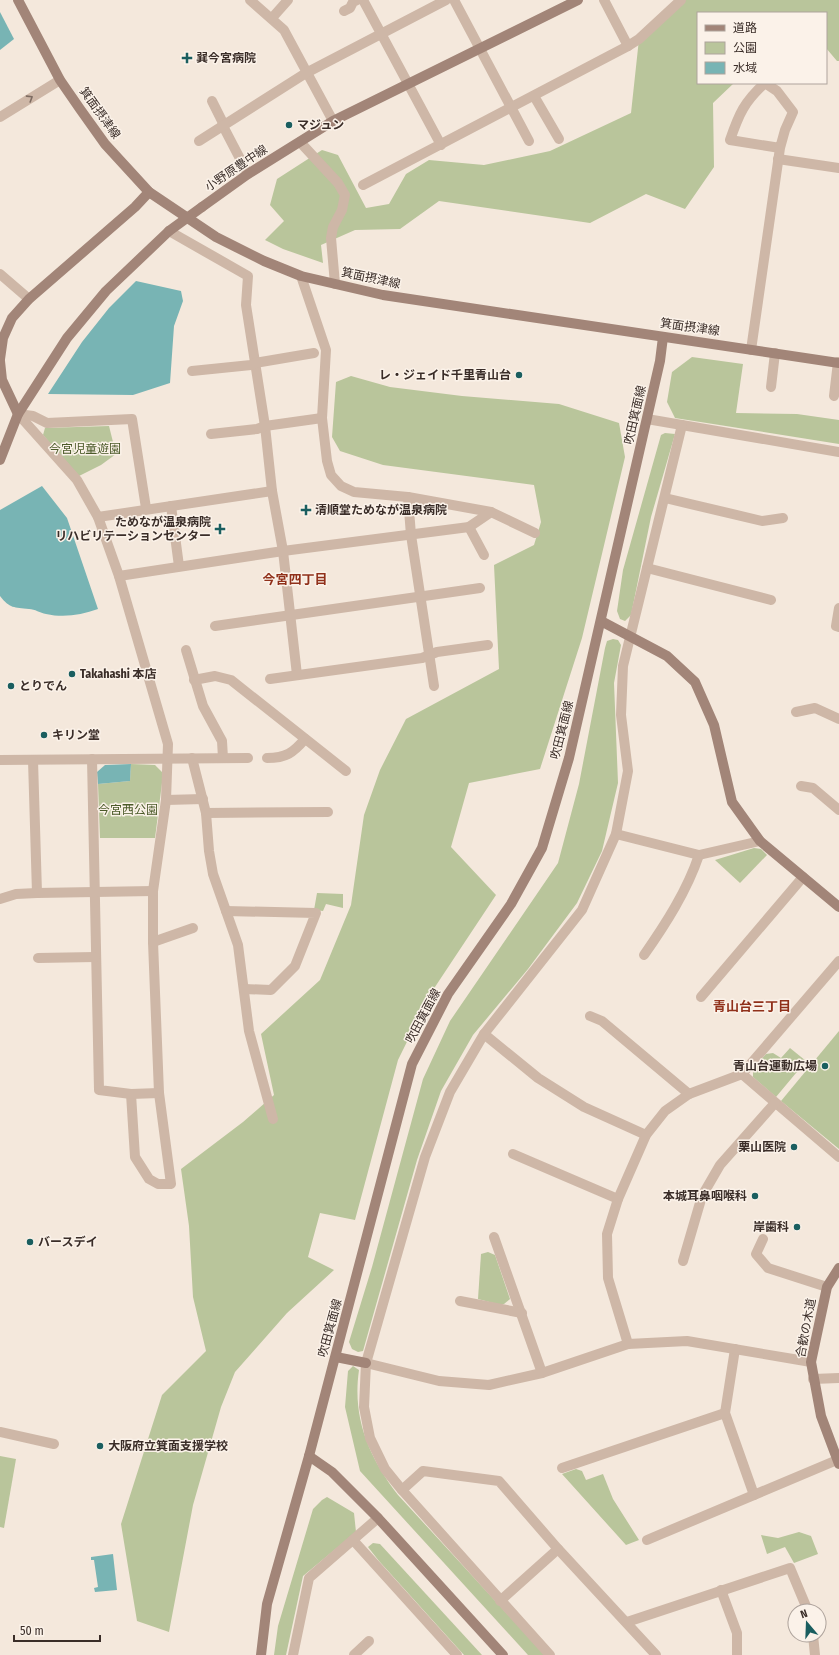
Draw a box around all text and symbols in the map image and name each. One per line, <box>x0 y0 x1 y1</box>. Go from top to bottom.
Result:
legend <box>697 12 827 84</box>
text: 道路 <box>733 21 757 35</box>
text: 公園 <box>733 41 757 55</box>
place label: 巽今宮病院 <box>196 51 256 65</box>
marker: 巽今宮病院 <box>181 52 193 64</box>
text: 水域 <box>733 61 757 75</box>
street label: 箕面摂津線 <box>77 85 123 141</box>
one-way arrow <box>26 95 33 103</box>
place label: マジュン <box>297 118 344 132</box>
marker: マジュン <box>284 120 294 130</box>
street label: 小野原豊中線 <box>202 142 270 194</box>
street label: 箕面摂津線 <box>340 265 402 291</box>
street label: 箕面摂津線 <box>659 316 721 338</box>
place label: レ・ジェイド千里青山台 <box>379 368 511 382</box>
marker: レ・ジェイド千里青山台 <box>514 370 524 380</box>
street label: 吹田箕面線 <box>621 384 649 446</box>
park label: 今宮児童遊園 <box>49 442 121 456</box>
place label: 清順堂ためなが温泉病院 <box>315 503 447 517</box>
marker: 清順堂ためなが温泉病院 <box>300 504 312 516</box>
place label: ためなが温泉病院 リハビリテーションセンター <box>55 515 211 543</box>
marker: ためなが温泉病院 リハビリテーションセンター <box>214 523 226 535</box>
district label: 今宮四丁目 <box>262 572 328 587</box>
place label: Takahashi 本店 <box>80 667 156 681</box>
marker: Takahashi 本店 <box>67 669 77 679</box>
place label: とりでん <box>19 679 67 693</box>
marker: とりでん <box>6 681 16 691</box>
street label: 吹田箕面線 <box>548 699 576 761</box>
place label: キリン堂 <box>52 728 100 742</box>
marker: キリン堂 <box>39 730 49 740</box>
park label: 今宮西公園 <box>98 803 158 817</box>
street label: 吹田箕面線 <box>403 986 443 1046</box>
district label: 青山台三丁目 <box>713 999 791 1014</box>
place label: 青山台運動広場 <box>733 1059 817 1073</box>
marker: 青山台運動広場 <box>820 1061 830 1071</box>
place label: 栗山医院 <box>738 1140 786 1154</box>
marker: 栗山医院 <box>789 1142 799 1152</box>
place label: 本城耳鼻咽喉科 <box>663 1189 747 1203</box>
marker: 本城耳鼻咽喉科 <box>750 1191 760 1201</box>
place label: 岸歯科 <box>753 1220 789 1234</box>
marker: 岸歯科 <box>792 1222 802 1232</box>
place label: バースデイ <box>38 1235 97 1249</box>
marker: バースデイ <box>25 1237 35 1247</box>
street label: 吹田箕面線 <box>315 1297 345 1359</box>
street label: 合歓の木道 <box>793 1297 819 1359</box>
place label: 大阪府立箕面支援学校 <box>108 1439 228 1453</box>
marker: 大阪府立箕面支援学校 <box>95 1441 105 1451</box>
north arrow <box>787 1603 827 1643</box>
text: N <box>799 1607 809 1621</box>
scale bar <box>14 1617 100 1643</box>
text: 50 m <box>20 1624 44 1638</box>

